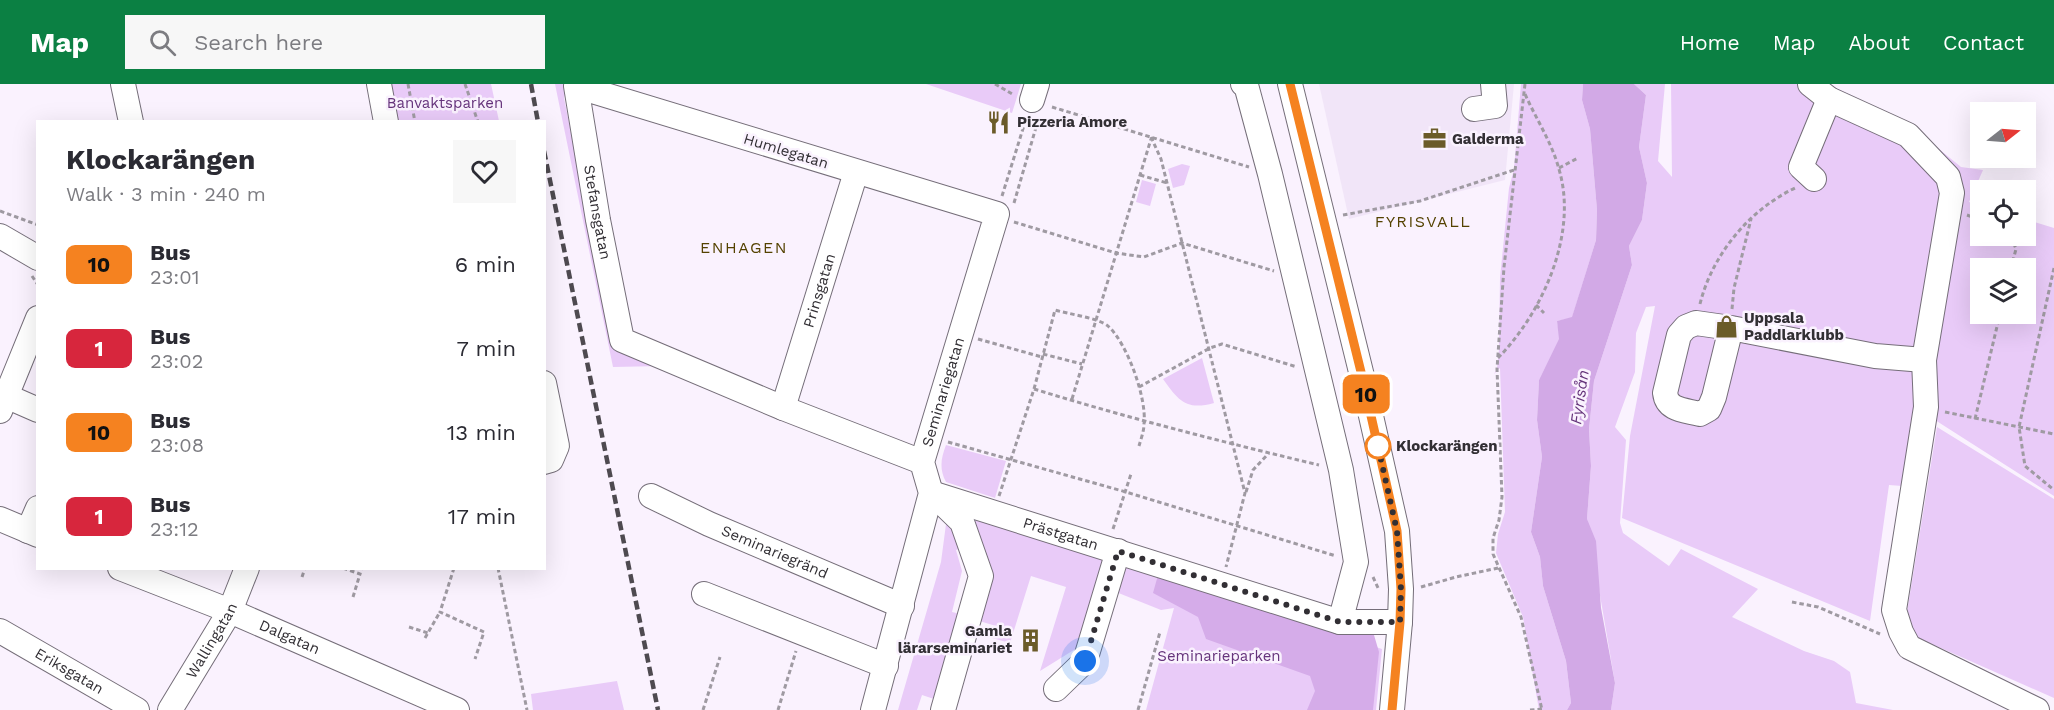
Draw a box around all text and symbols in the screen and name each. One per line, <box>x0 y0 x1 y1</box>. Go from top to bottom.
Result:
search box <box>125 15 545 69</box>
text: Map <box>30 26 89 59</box>
icon: search <box>146 26 179 59</box>
text: Search here <box>194 30 323 55</box>
text: Home <box>1680 30 1740 55</box>
text: Map <box>1773 30 1816 55</box>
text: About <box>1849 30 1910 55</box>
text: Contact <box>1943 30 2024 55</box>
park label: Banvaktsparken <box>387 94 503 112</box>
north arrow <box>1970 102 2036 168</box>
map controls <box>1970 102 2036 324</box>
restaurant icon: Pizzeria Amore <box>986 109 1012 135</box>
place label: Pizzeria Amore <box>1017 113 1127 131</box>
office icon: Galderma <box>1421 126 1447 152</box>
street label: Humlegatan <box>741 130 831 172</box>
place label: Galderma <box>1452 130 1524 148</box>
button: heart <box>453 140 516 203</box>
text: Klockarängen <box>66 143 255 176</box>
street label: Stefansgatan <box>580 163 615 261</box>
button: locate <box>1970 180 2036 246</box>
text: Walk · 3 min · 240 m <box>66 182 266 206</box>
district label: FYRISVALL <box>1375 212 1471 231</box>
district label: ENHAGEN <box>700 238 788 257</box>
text: Bus <box>150 240 190 265</box>
street label: Prinsgatan <box>799 251 839 330</box>
text: 10 <box>88 252 110 277</box>
text: 6 min <box>455 252 516 277</box>
button: layers <box>1970 258 2036 324</box>
text: 23:01 <box>150 265 199 289</box>
place label: Uppsala Paddlarklubb <box>1744 309 1844 344</box>
shop icon: Uppsala Paddlarklubb <box>1713 314 1739 340</box>
text: Bus <box>150 324 190 349</box>
street label: Seminariegatan <box>918 335 968 449</box>
text: 1 <box>94 336 104 361</box>
text: 7 min <box>456 336 516 361</box>
text: 23:02 <box>150 349 203 373</box>
water label: Fyrisån <box>1566 369 1593 426</box>
line badge: 10 <box>1339 374 1393 414</box>
text: 10 <box>1355 382 1377 407</box>
text: Bus <box>150 408 190 433</box>
text: 10 <box>88 420 110 445</box>
text: 13 min <box>447 420 516 445</box>
text: 23:08 <box>150 433 204 457</box>
marker: Klockarängen <box>1365 433 1391 459</box>
place label: Klockarängen <box>1396 437 1497 455</box>
text: Bus <box>150 492 190 517</box>
text: 1 <box>94 504 104 529</box>
text: 17 min <box>448 504 516 529</box>
street label: Prästgatan <box>1021 514 1101 554</box>
text: 23:12 <box>150 517 199 541</box>
street label: Seminariegränd <box>719 521 831 583</box>
street label: Wallingatan <box>182 600 241 682</box>
street label: Dalgatan <box>256 616 323 658</box>
place label: Gamla lärarseminariet <box>898 622 1012 657</box>
building icon: Gamla lärarseminariet <box>1017 627 1043 653</box>
street label: Eriksgatan <box>32 644 107 698</box>
your location <box>1070 646 1100 676</box>
park label: Seminarieparken <box>1157 647 1281 665</box>

